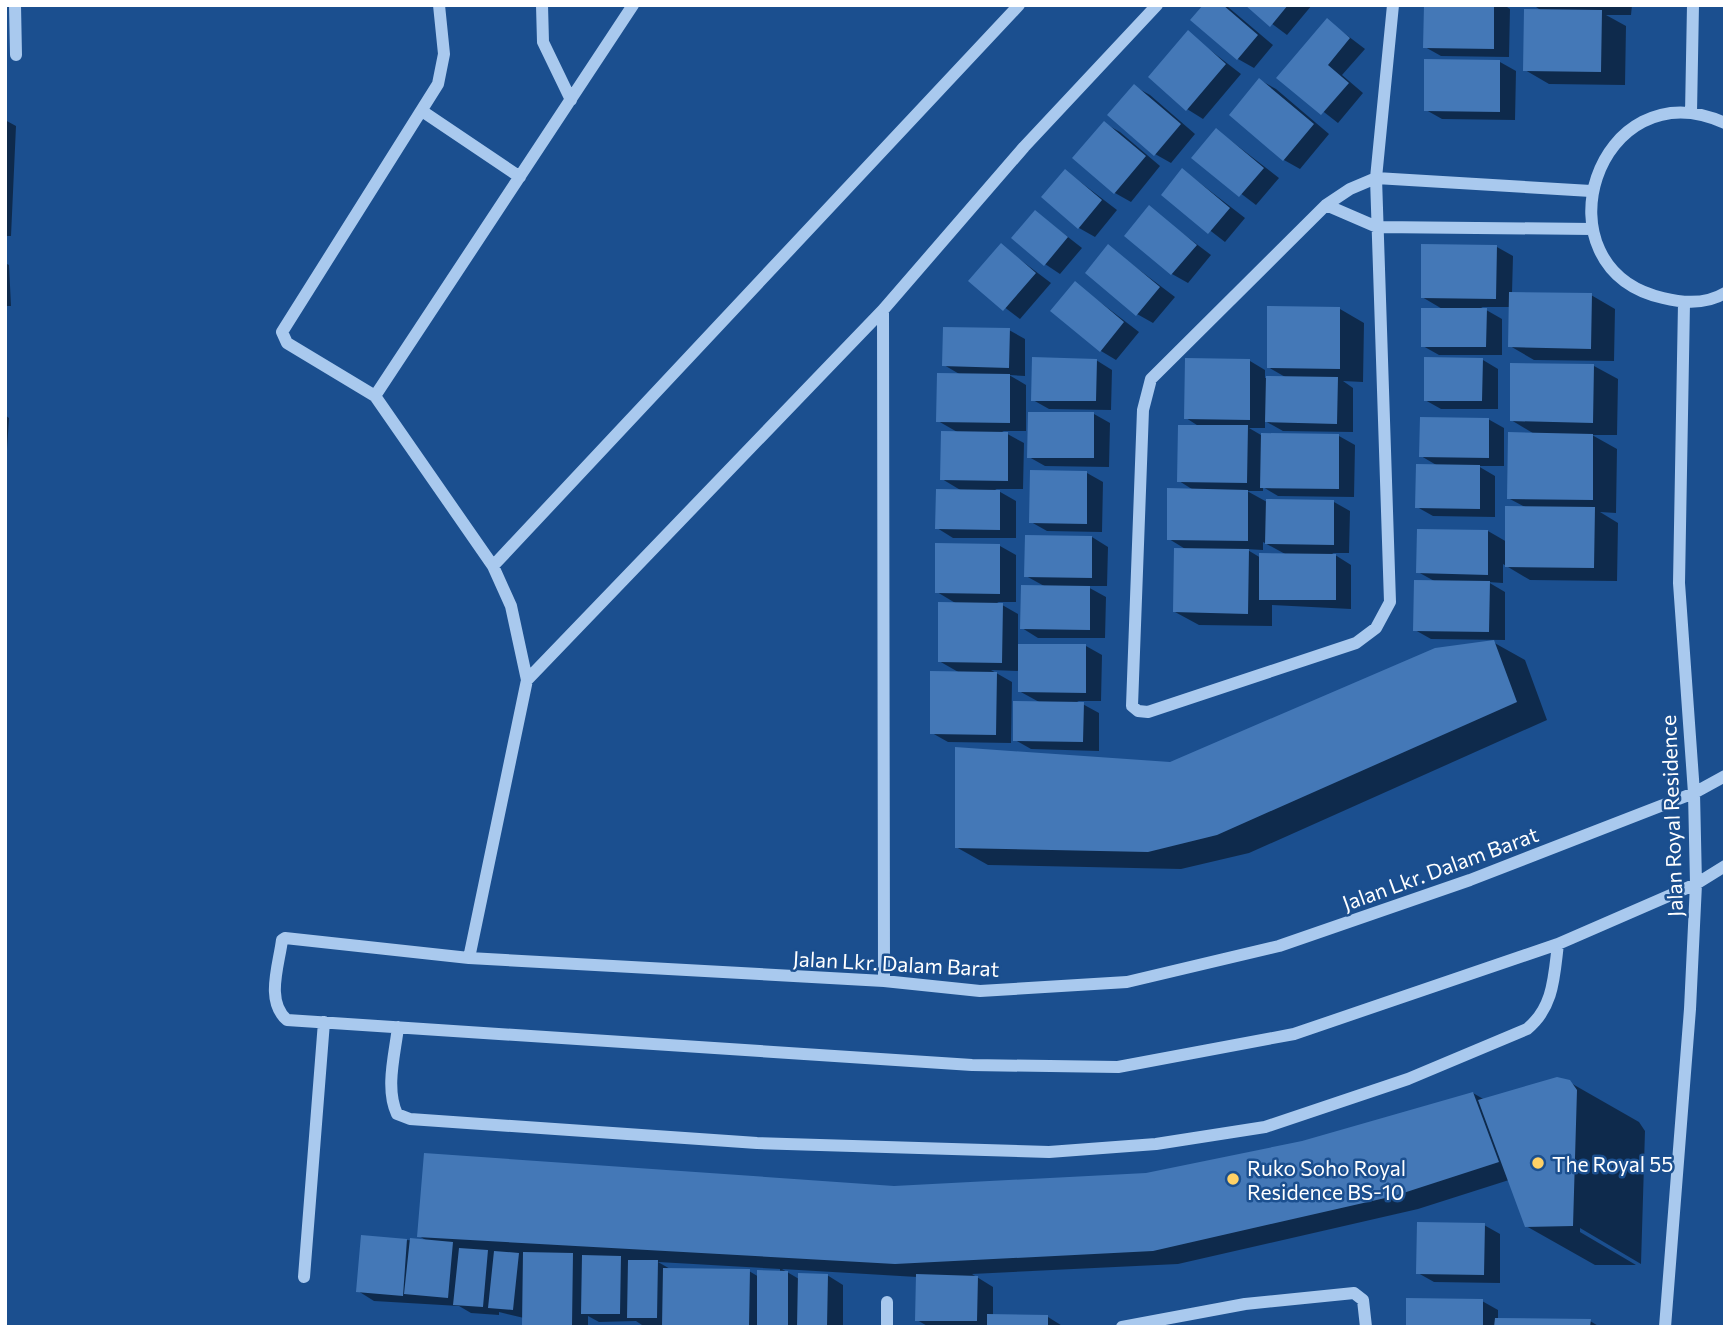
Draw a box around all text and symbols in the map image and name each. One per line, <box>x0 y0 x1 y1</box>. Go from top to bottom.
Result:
street label: Jalan Royal Residence <box>1655 715 1687 917</box>
street label: Jalan Lkr. Dalam Barat <box>1339 821 1541 915</box>
street label: Jalan Lkr. Dalam Barat <box>792 945 1000 981</box>
place label: The Royal 55 <box>1552 1151 1673 1176</box>
place label: Ruko Soho Royal Residence BS-10 <box>1247 1155 1406 1204</box>
marker: The Royal 55 <box>1530 1155 1546 1171</box>
marker: Ruko Soho Royal Residence BS-10 <box>1225 1171 1241 1187</box>

